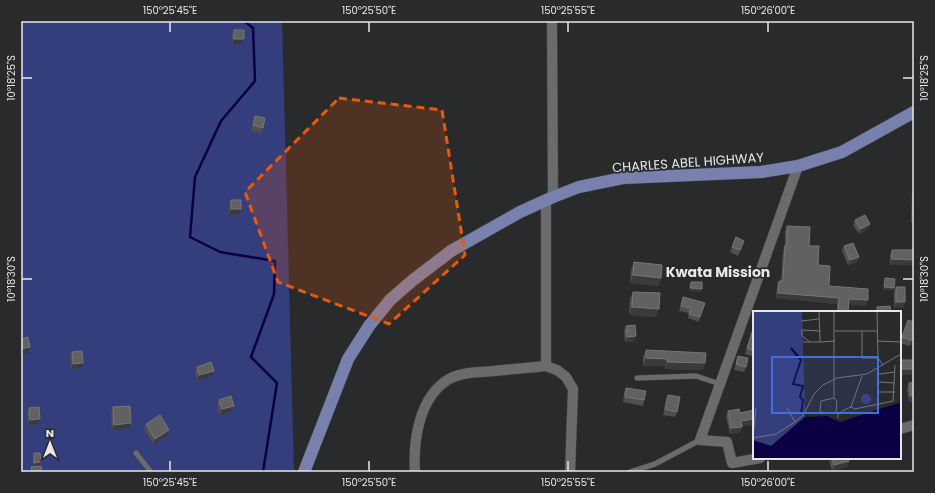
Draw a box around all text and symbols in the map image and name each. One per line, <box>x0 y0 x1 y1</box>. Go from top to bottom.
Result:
text: 150°25'45"E <box>143 3 197 18</box>
text: 150°25'50"E <box>342 3 396 18</box>
text: 150°25'55"E <box>541 3 595 18</box>
text: 150°26'00"E <box>741 3 795 18</box>
text: 10°18'25"S <box>4 55 19 101</box>
text: 10°18'25"S <box>917 55 932 101</box>
street label: CHARLES ABEL HIGHWAY <box>612 148 765 177</box>
text: 10°18'30"S <box>4 256 19 302</box>
text: 10°18'30"S <box>917 256 932 302</box>
district label: Kwata Mission <box>666 262 770 282</box>
inset map <box>753 311 901 459</box>
north arrow <box>30 423 70 463</box>
text: N <box>46 425 54 441</box>
text: 150°25'45"E <box>143 475 197 490</box>
text: 150°25'50"E <box>342 475 396 490</box>
text: 150°25'55"E <box>541 475 595 490</box>
text: 150°26'00"E <box>741 475 795 490</box>

